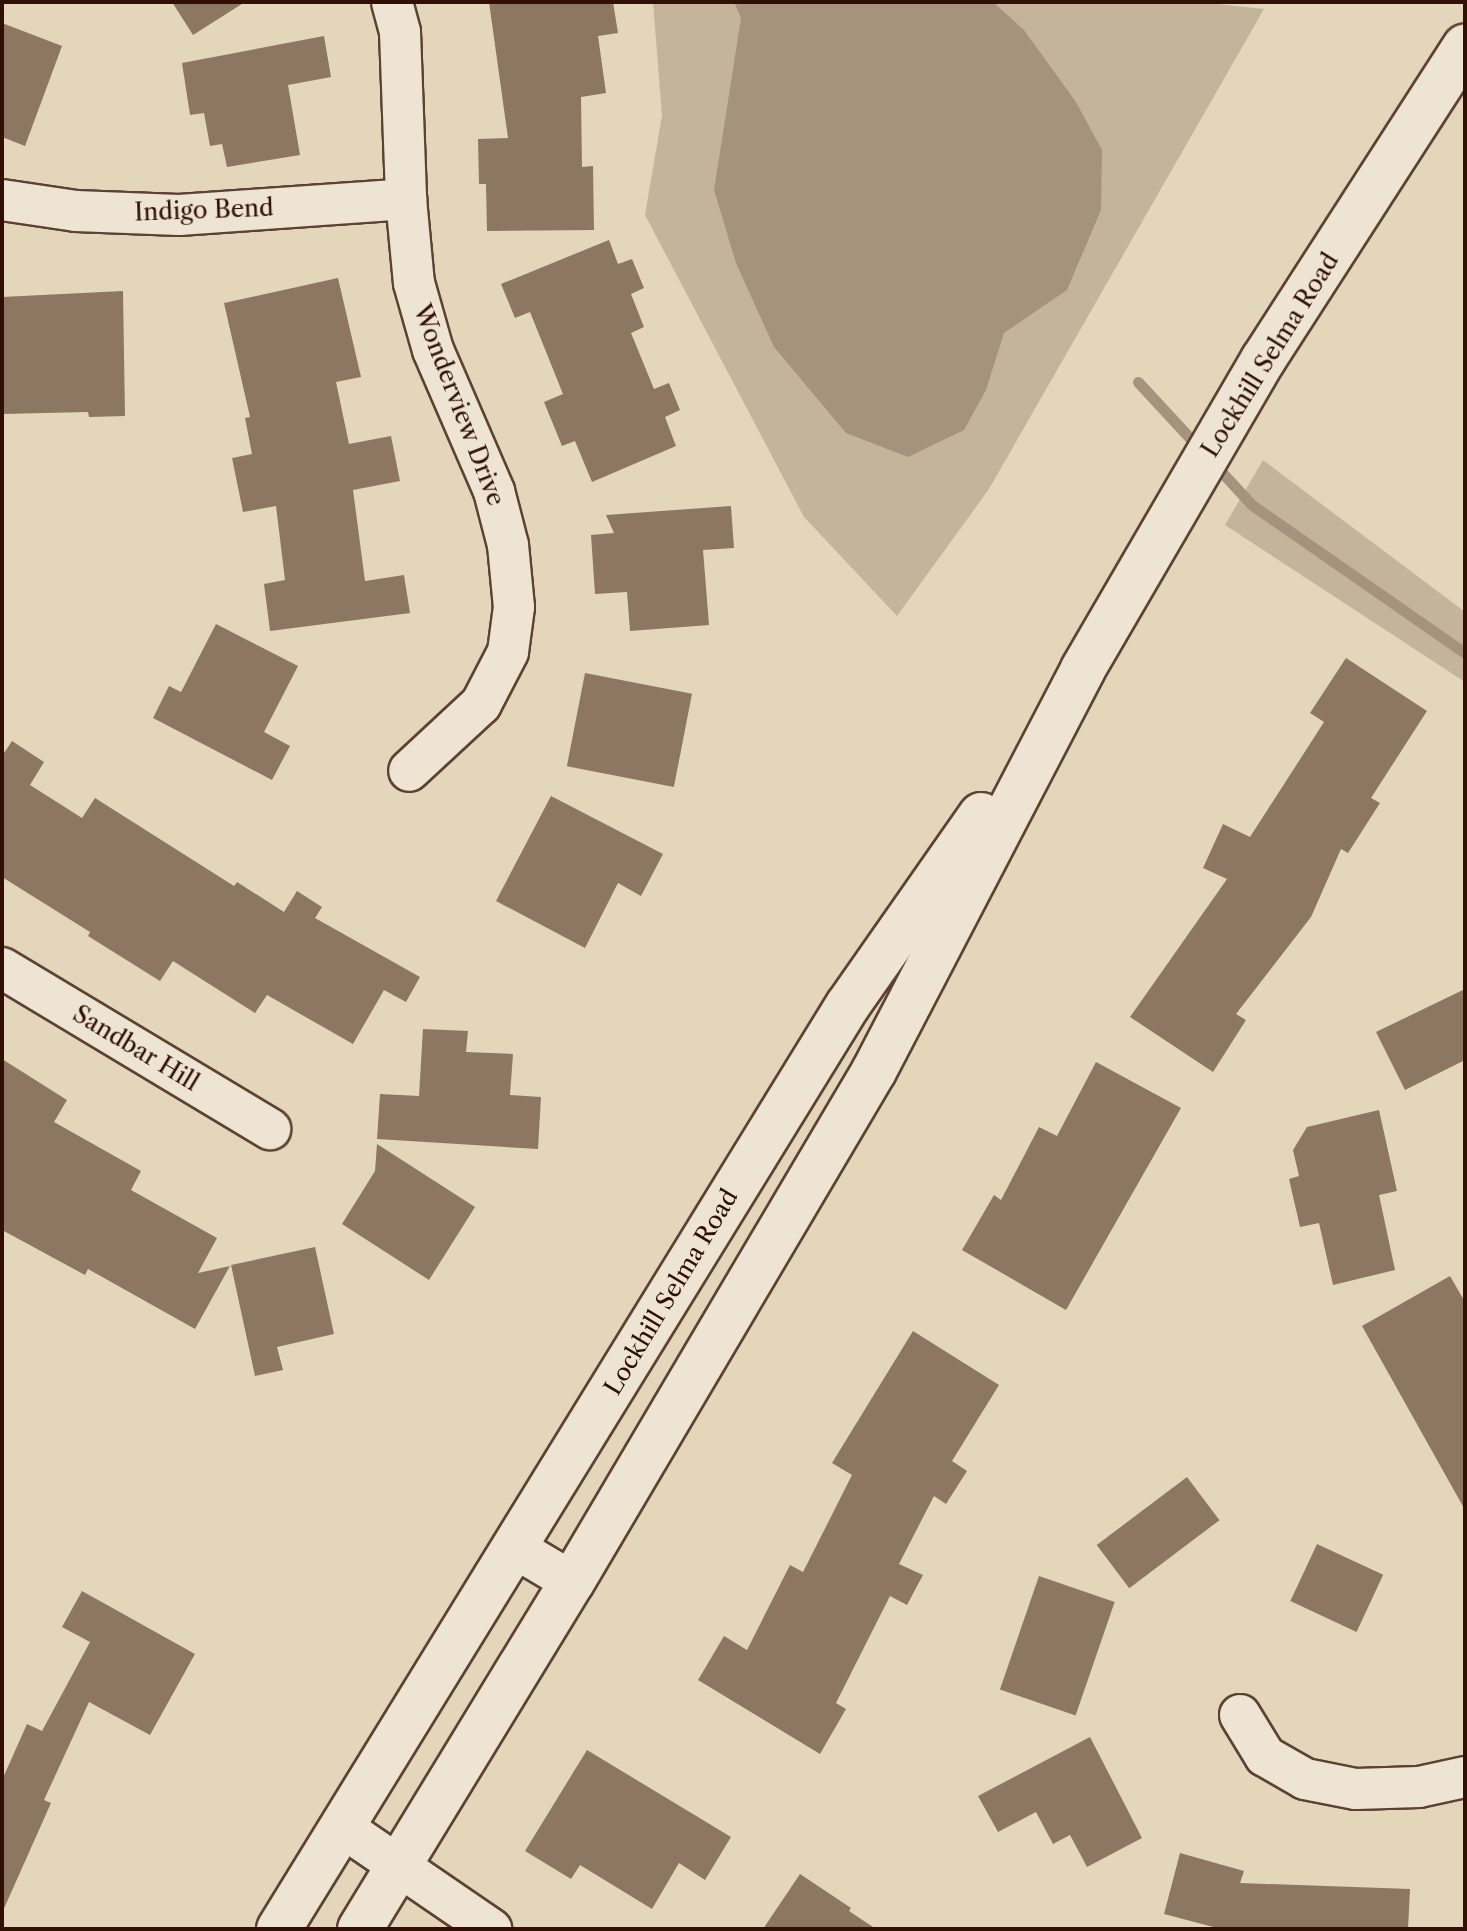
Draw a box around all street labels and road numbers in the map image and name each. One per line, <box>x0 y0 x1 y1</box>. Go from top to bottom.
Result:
street label: Indigo Bend <box>134 193 274 227</box>
street label: Lockhill Selma Road <box>1195 247 1345 463</box>
street label: Wonderview Drive <box>407 300 511 510</box>
street label: Sandbar Hill <box>68 999 204 1097</box>
street label: Lockhill Selma Road <box>598 1184 744 1400</box>

